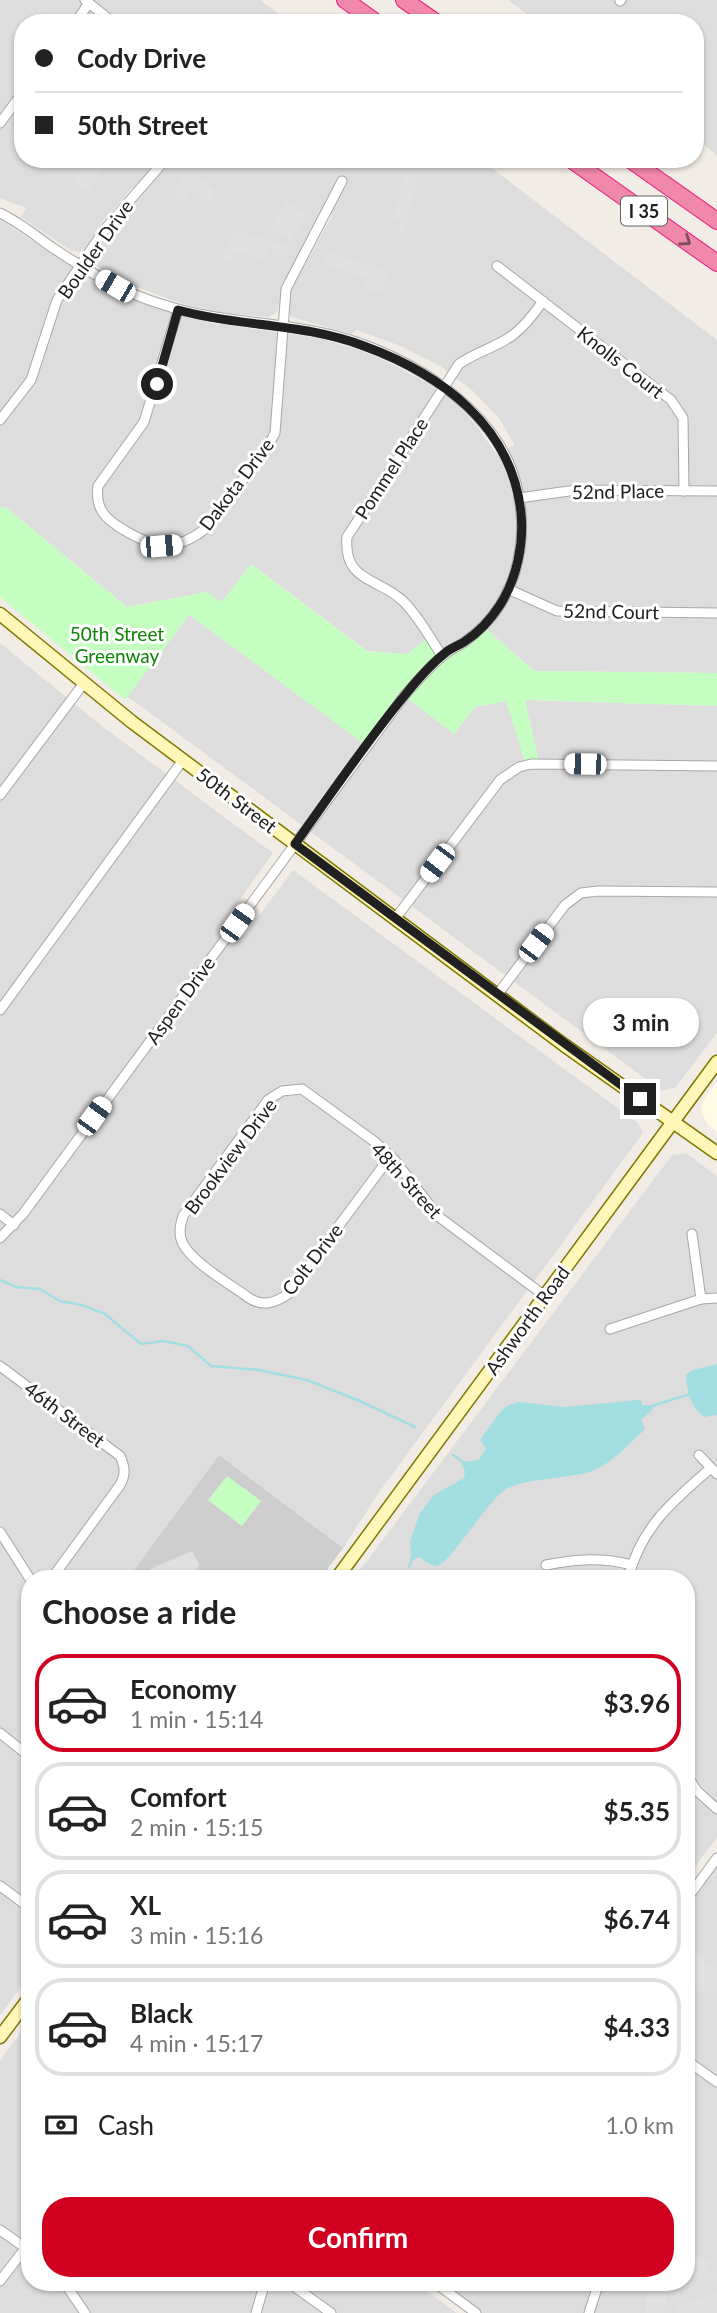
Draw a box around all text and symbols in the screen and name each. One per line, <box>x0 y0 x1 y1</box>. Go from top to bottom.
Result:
text: Cody Drive <box>77 42 206 74</box>
text: 50th Street <box>77 109 208 141</box>
street label: Boulder Drive <box>53 195 137 303</box>
road number: I 35 <box>621 196 667 226</box>
one-way arrow <box>678 233 691 245</box>
car <box>92 266 139 306</box>
street label: Knolls Court <box>573 321 669 403</box>
route start <box>141 368 173 400</box>
street label: Pommel Place <box>350 413 432 523</box>
street label: Dakota Drive <box>194 433 278 535</box>
street label: 52nd Place <box>572 479 664 503</box>
car <box>140 534 183 558</box>
street label: 52nd Court <box>563 599 659 623</box>
park label: 50th Street Greenway <box>70 622 164 667</box>
car <box>564 753 607 775</box>
street label: 50th Street <box>192 762 282 838</box>
car <box>416 840 459 886</box>
car <box>217 900 258 946</box>
car <box>515 920 558 966</box>
street label: Aspen Drive <box>141 952 219 1048</box>
callout: 3 min <box>582 998 698 1046</box>
text: 3 min <box>612 1008 670 1036</box>
route end <box>624 1083 656 1115</box>
car <box>74 1093 115 1139</box>
street label: Brookview Drive <box>179 1094 281 1218</box>
street label: 48th Street <box>367 1137 447 1223</box>
street label: Colt Drive <box>277 1219 347 1299</box>
street label: Ashworth Road <box>480 1261 574 1379</box>
street label: 46th Street <box>20 1376 110 1452</box>
text: Choose a ride <box>42 1592 236 1631</box>
icon: car <box>46 1672 109 1735</box>
text: Economy <box>130 1673 236 1705</box>
text: $3.96 <box>604 1687 670 1719</box>
text: 1 min · 15:14 <box>130 1705 263 1733</box>
icon: car <box>46 1780 109 1843</box>
text: Comfort <box>130 1781 227 1813</box>
text: $5.35 <box>604 1795 670 1827</box>
text: 2 min · 15:15 <box>130 1813 263 1841</box>
icon: car <box>46 1888 109 1951</box>
text: XL <box>130 1889 161 1921</box>
text: $6.74 <box>604 1903 670 1935</box>
text: 3 min · 15:16 <box>130 1921 263 1949</box>
icon: car <box>46 1996 109 2059</box>
text: Black <box>130 1997 193 2029</box>
text: $4.33 <box>604 2011 670 2043</box>
text: 4 min · 15:17 <box>130 2029 263 2057</box>
icon: cash <box>42 2106 80 2144</box>
text: Cash <box>98 2109 154 2141</box>
text: 1.0 km <box>605 2111 674 2139</box>
button: Confirm <box>42 2197 674 2277</box>

